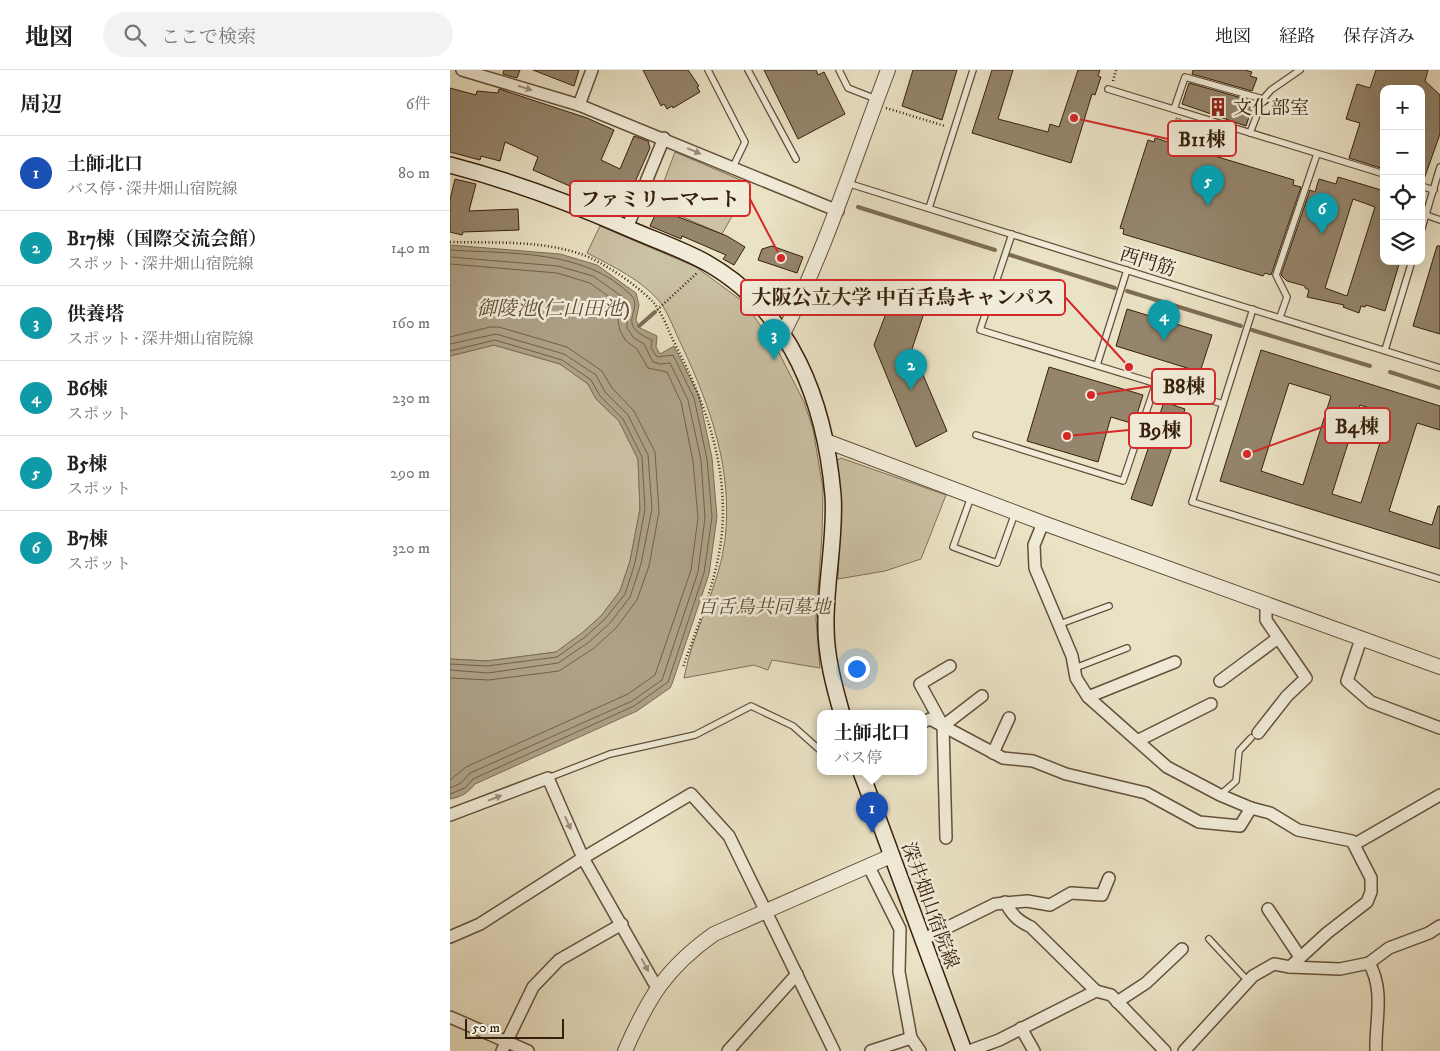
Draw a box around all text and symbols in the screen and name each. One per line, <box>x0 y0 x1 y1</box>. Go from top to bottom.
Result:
search box <box>103 12 453 57</box>
icon: search <box>121 21 149 49</box>
text: 地図 <box>25 23 73 53</box>
text: ここで検索 <box>161 26 256 49</box>
text: 地図 <box>1215 26 1251 48</box>
text: 経路 <box>1279 26 1315 48</box>
text: 保存済み <box>1343 26 1415 48</box>
one-way arrow <box>518 85 533 92</box>
map controls <box>1380 85 1425 265</box>
button: + <box>1380 85 1425 130</box>
text: 周辺 <box>20 92 62 118</box>
text: 6件 <box>406 94 430 114</box>
building icon: 文化部室 <box>1207 96 1229 118</box>
place label: 文化部室 <box>1233 97 1309 120</box>
callout: B11棟 <box>1168 121 1236 156</box>
text: B11棟 <box>1178 128 1226 153</box>
button: − <box>1380 130 1425 175</box>
one-way arrow <box>687 147 701 155</box>
text: 土師北口 <box>67 153 143 176</box>
text: 1 <box>33 163 39 183</box>
text: 80 m <box>398 163 430 183</box>
pin: 5 <box>1192 165 1224 206</box>
button: locate <box>1380 175 1425 220</box>
text: バス停 · 深井畑山宿院線 <box>67 179 238 199</box>
callout: ファミリーマート <box>570 181 750 216</box>
text: ファミリーマート <box>580 188 740 213</box>
pin: 6 <box>1306 193 1338 234</box>
button: layers <box>1380 220 1425 265</box>
text: B17棟（国際交流会館） <box>67 228 267 251</box>
text: 2 <box>32 238 40 258</box>
text: 140 m <box>391 238 430 258</box>
street label: 西門筋 <box>1117 243 1178 282</box>
text: スポット · 深井畑山宿院線 <box>67 254 254 274</box>
callout: 大阪公立大学 中百舌鳥キャンパス <box>741 280 1065 315</box>
text: 大阪公立大学 中百舌鳥キャンパス <box>752 286 1054 311</box>
water label: 御陵池(仁山田池) <box>477 297 630 322</box>
pin: 4 <box>1148 300 1180 341</box>
text: 供養塔 <box>67 303 124 326</box>
text: 3 <box>33 313 39 333</box>
text: 160 m <box>392 313 430 333</box>
pin: 3 <box>758 319 790 360</box>
text: スポット · 深井畑山宿院線 <box>67 329 254 349</box>
pin: 2 <box>895 349 927 390</box>
callout: B8棟 <box>1152 369 1215 404</box>
text: B8棟 <box>1163 375 1205 400</box>
text: B6棟 <box>67 378 108 401</box>
text: 4 <box>31 388 41 408</box>
text: 230 m <box>392 388 430 408</box>
text: スポット <box>67 404 131 424</box>
callout: B4棟 <box>1325 408 1390 443</box>
callout: B9棟 <box>1129 413 1191 448</box>
text: B4棟 <box>1335 415 1379 440</box>
text: B9棟 <box>1139 419 1181 444</box>
text: B5棟 <box>67 453 107 476</box>
text: 5 <box>32 463 40 483</box>
text: 290 m <box>390 463 430 483</box>
text: スポット <box>67 479 131 499</box>
text: B7棟 <box>67 528 108 551</box>
text: 6 <box>32 538 40 558</box>
text: 320 m <box>392 538 430 558</box>
text: スポット <box>67 554 131 574</box>
park label: 百舌鳥共同墓地 <box>697 596 832 619</box>
your location <box>844 656 870 682</box>
popup <box>817 710 927 775</box>
text: 土師北口 <box>834 722 910 745</box>
text: バス停 <box>834 748 882 768</box>
pin: 1 <box>856 792 888 833</box>
one-way arrow <box>488 794 503 801</box>
one-way arrow <box>564 816 572 830</box>
street label: 深井畑山宿院線 <box>896 839 963 972</box>
one-way arrow <box>641 958 649 973</box>
scale bar <box>465 1016 564 1039</box>
text: 50 m <box>472 1019 500 1037</box>

